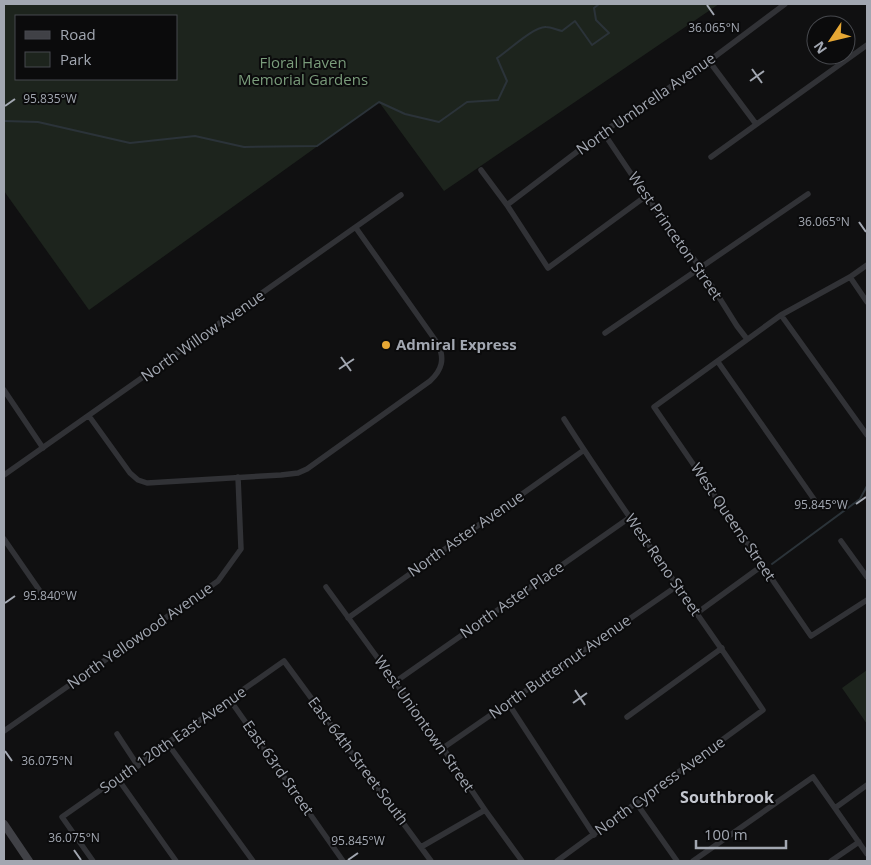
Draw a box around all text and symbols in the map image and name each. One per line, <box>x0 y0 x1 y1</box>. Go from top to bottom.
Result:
legend <box>15 15 178 80</box>
north arrow <box>806 15 856 65</box>
text: 36.065°N <box>688 19 740 36</box>
text: Road <box>60 24 96 44</box>
text: N <box>809 38 831 58</box>
street label: North Umbrella Avenue <box>572 48 719 159</box>
text: Park <box>60 49 91 69</box>
park label: Floral Haven Memorial Gardens <box>238 52 368 89</box>
text: 95.835°W <box>23 90 77 107</box>
street label: West Princeton Street <box>624 168 728 303</box>
text: 36.065°N <box>798 213 850 230</box>
street label: North Willow Avenue <box>137 285 268 385</box>
place label: Admiral Express <box>396 334 517 354</box>
marker: Admiral Express <box>380 339 392 351</box>
street label: West Queens Street <box>687 458 781 584</box>
street label: North Aster Avenue <box>403 486 527 581</box>
text: 95.845°W <box>794 496 848 513</box>
street label: West Reno Street <box>621 509 707 619</box>
street label: North Aster Place <box>456 556 567 642</box>
street label: North Yellowood Avenue <box>63 577 216 693</box>
text: 95.840°W <box>23 587 77 604</box>
street label: North Butternut Avenue <box>485 610 634 723</box>
street label: West Uniontown Street <box>370 651 479 795</box>
street label: South 120th East Avenue <box>95 681 250 797</box>
street label: East 64th Street South <box>304 692 414 828</box>
street label: East 63rd Street <box>239 716 319 819</box>
street label: North Cypress Avenue <box>590 731 728 839</box>
text: 36.075°N <box>21 752 73 769</box>
district label: Southbrook <box>680 786 774 808</box>
scale bar <box>696 818 786 850</box>
text: 100 m <box>704 824 748 844</box>
text: 36.075°N <box>48 829 100 846</box>
text: 95.845°W <box>331 832 385 849</box>

